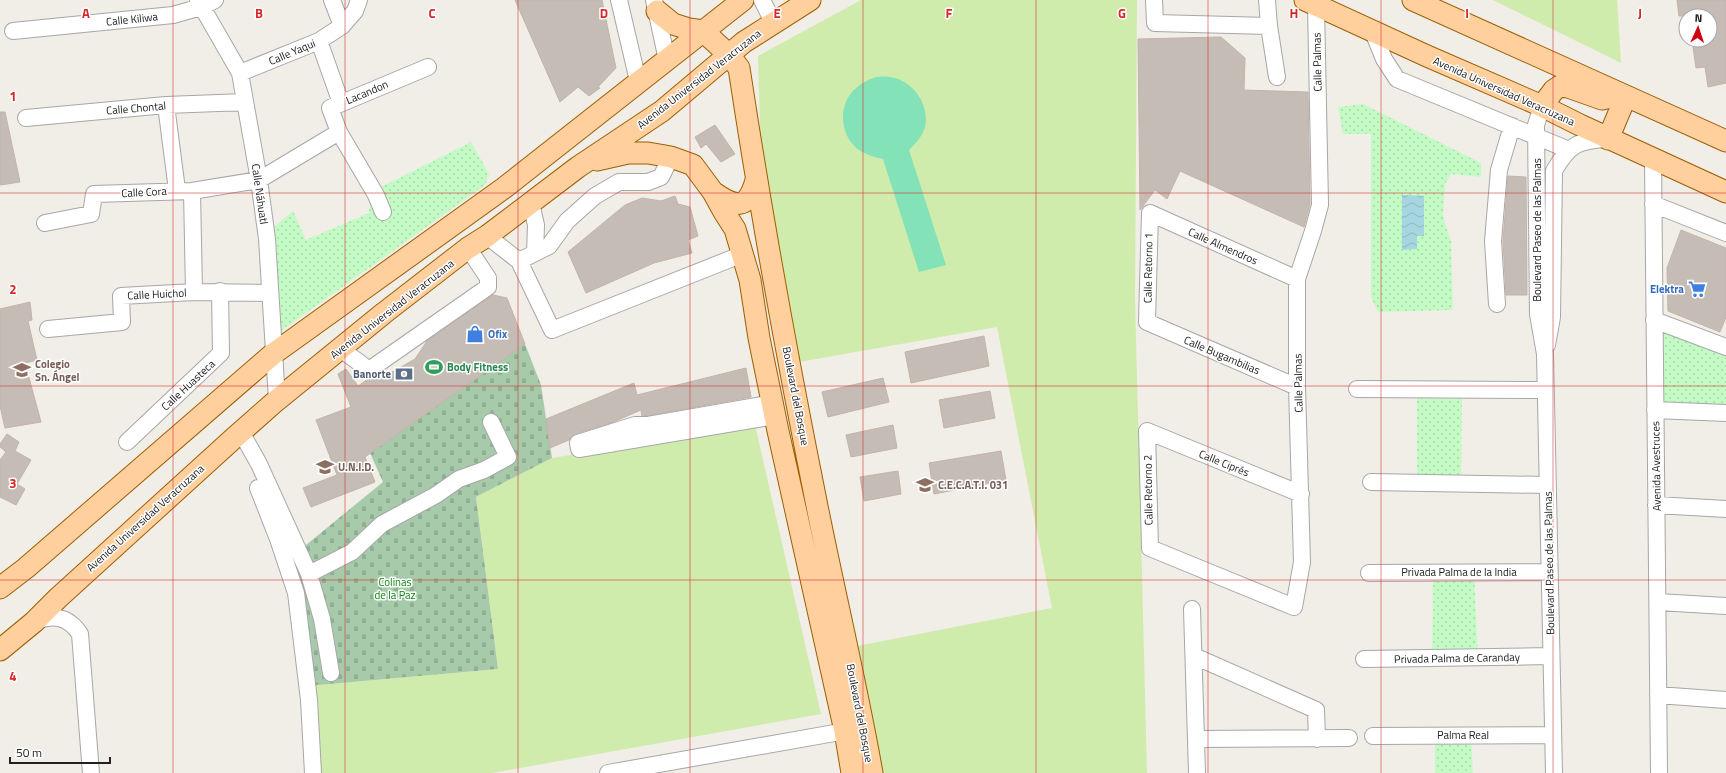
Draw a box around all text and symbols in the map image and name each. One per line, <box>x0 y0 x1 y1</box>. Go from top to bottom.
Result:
text: A <box>82 3 90 23</box>
text: B <box>255 3 263 23</box>
text: C <box>428 3 436 23</box>
text: D <box>600 3 608 23</box>
text: E <box>773 3 781 23</box>
text: F <box>946 3 953 23</box>
text: G <box>1118 3 1126 23</box>
text: H <box>1290 3 1298 23</box>
text: I <box>1465 3 1469 23</box>
text: J <box>1638 3 1642 23</box>
street label: Calle Kiliwa <box>105 8 159 30</box>
north arrow <box>1678 8 1718 48</box>
text: N <box>1694 10 1703 26</box>
street label: Avenida Universidad Veracruzana <box>634 25 765 133</box>
street label: Calle Palmas <box>1308 32 1326 92</box>
street label: Calle Yaqui <box>266 35 318 69</box>
street label: Avenida Universidad Veracruzana <box>1431 52 1578 130</box>
street label: Lacandon <box>343 76 391 108</box>
text: 1 <box>9 86 17 106</box>
street label: Calle Chontal <box>105 97 167 119</box>
street label: Boulevard Paseo de las Palmas <box>1529 158 1545 302</box>
street label: Calle Náhuatl <box>248 163 272 225</box>
street label: Calle Cora <box>121 183 168 201</box>
street label: Calle Almendros <box>1186 223 1260 269</box>
street label: Calle Retorno 1 <box>1139 233 1157 303</box>
street label: Avenida Universidad Veracruzana <box>327 255 458 363</box>
text: 2 <box>9 279 17 299</box>
supermarket icon: Elektra <box>1687 279 1707 299</box>
place label: Elektra <box>1650 281 1684 297</box>
street label: Calle Huichol <box>127 284 187 304</box>
shop icon: Ofix <box>465 324 485 344</box>
place label: Ofix <box>488 326 508 342</box>
street label: Calle Bugambilias <box>1181 332 1263 378</box>
street label: Boulevard del Bosque <box>779 345 814 447</box>
street label: Calle Palmas <box>1289 353 1307 413</box>
place label: Colegio Sn. Ángel <box>35 356 79 385</box>
street label: Calle Huasteca <box>158 356 219 414</box>
sports icon: Body Fitness <box>424 357 444 377</box>
place label: Body Fitness <box>447 359 508 375</box>
school or university icon: Colegio Sn. Ángel <box>12 360 32 380</box>
bank icon: Banorte <box>394 364 414 384</box>
place label: Banorte <box>353 366 391 382</box>
street label: Avenida Avestruces <box>1647 421 1665 511</box>
street label: Calle Ciprés <box>1196 446 1252 480</box>
street label: Calle Retorno 2 <box>1139 455 1157 525</box>
school or university icon: U.N.I.D. <box>315 457 335 477</box>
place label: U.N.I.D. <box>338 459 374 475</box>
street label: Avenida Universidad Veracruzana <box>83 460 208 575</box>
text: 3 <box>9 473 17 493</box>
school or university icon: C.E.C.A.T.I. 031 <box>915 475 935 495</box>
place label: C.E.C.A.T.I. 031 <box>938 477 1008 493</box>
street label: Boulevard Paseo de las Palmas <box>1540 491 1558 635</box>
street label: Privada Palma de la India <box>1401 564 1517 580</box>
park label: Colinas de la Paz <box>374 574 416 603</box>
street label: Privada Palma de Caranday <box>1394 649 1521 667</box>
street label: Boulevard del Bosque <box>843 662 878 764</box>
text: 4 <box>9 666 17 686</box>
street label: Palma Real <box>1437 727 1489 743</box>
scale bar <box>10 739 110 765</box>
text: 50 m <box>16 743 42 762</box>

